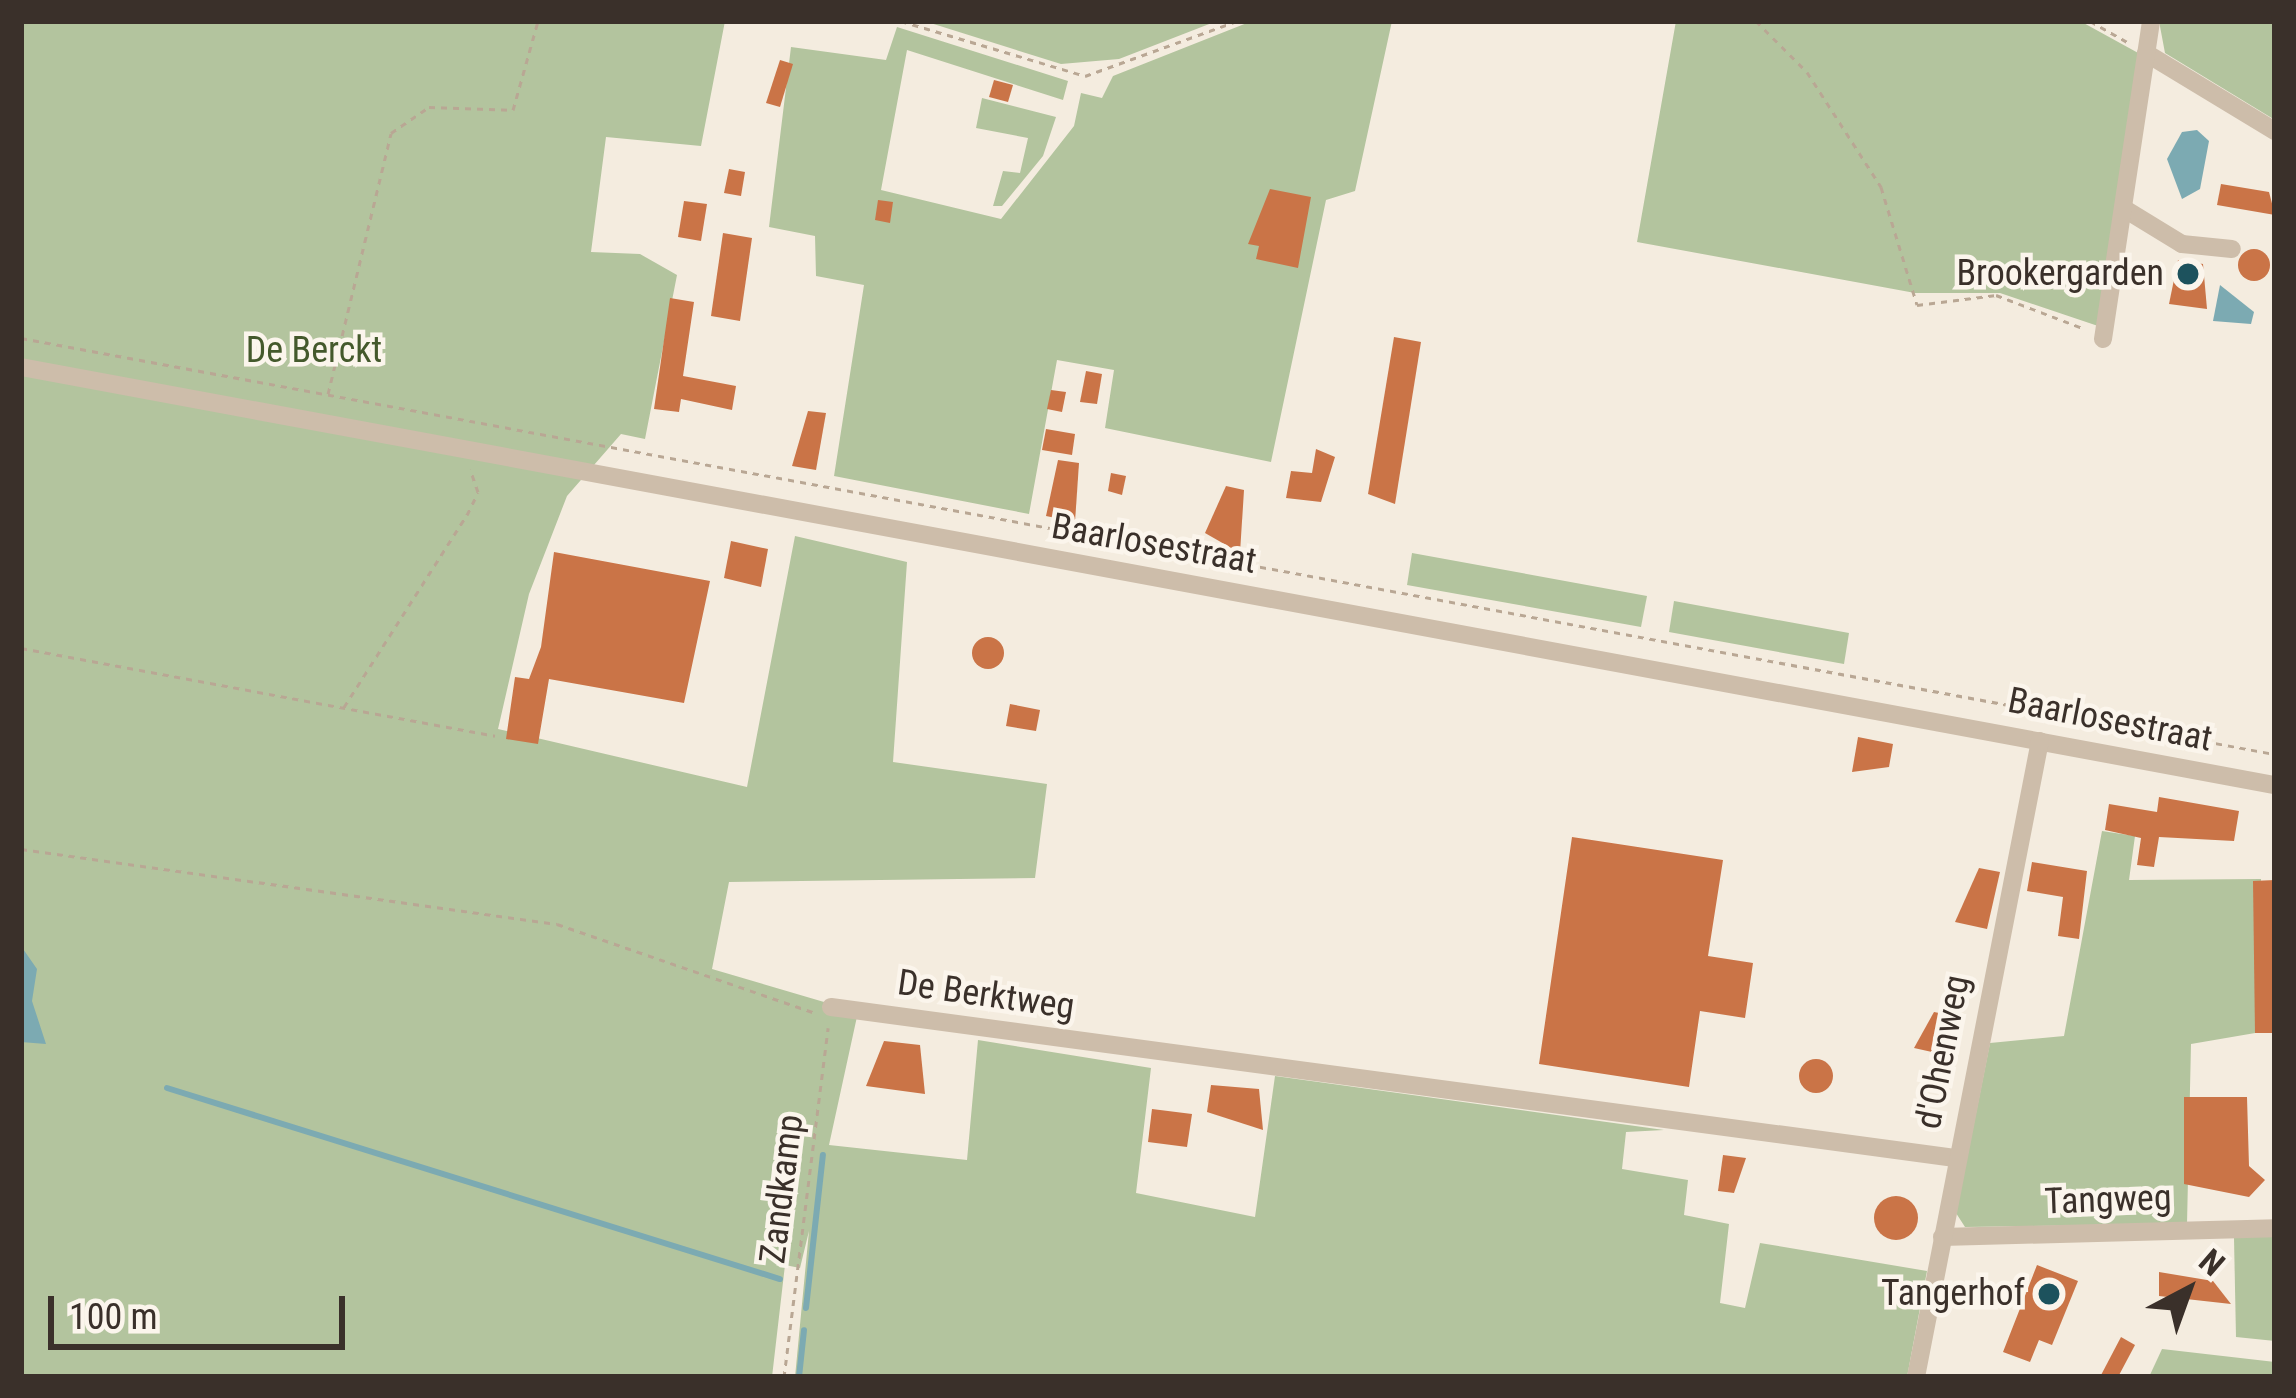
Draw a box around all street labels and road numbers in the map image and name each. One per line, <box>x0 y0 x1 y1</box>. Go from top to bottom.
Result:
street label: Baarlosestraat <box>1048 505 1260 583</box>
street label: Baarlosestraat <box>2004 679 2216 761</box>
street label: De Berktweg <box>895 961 1077 1029</box>
street label: d'Ohenweg <box>1907 972 1979 1132</box>
street label: Zandkamp <box>751 1112 813 1266</box>
street label: Tangweg <box>2044 1176 2172 1224</box>

